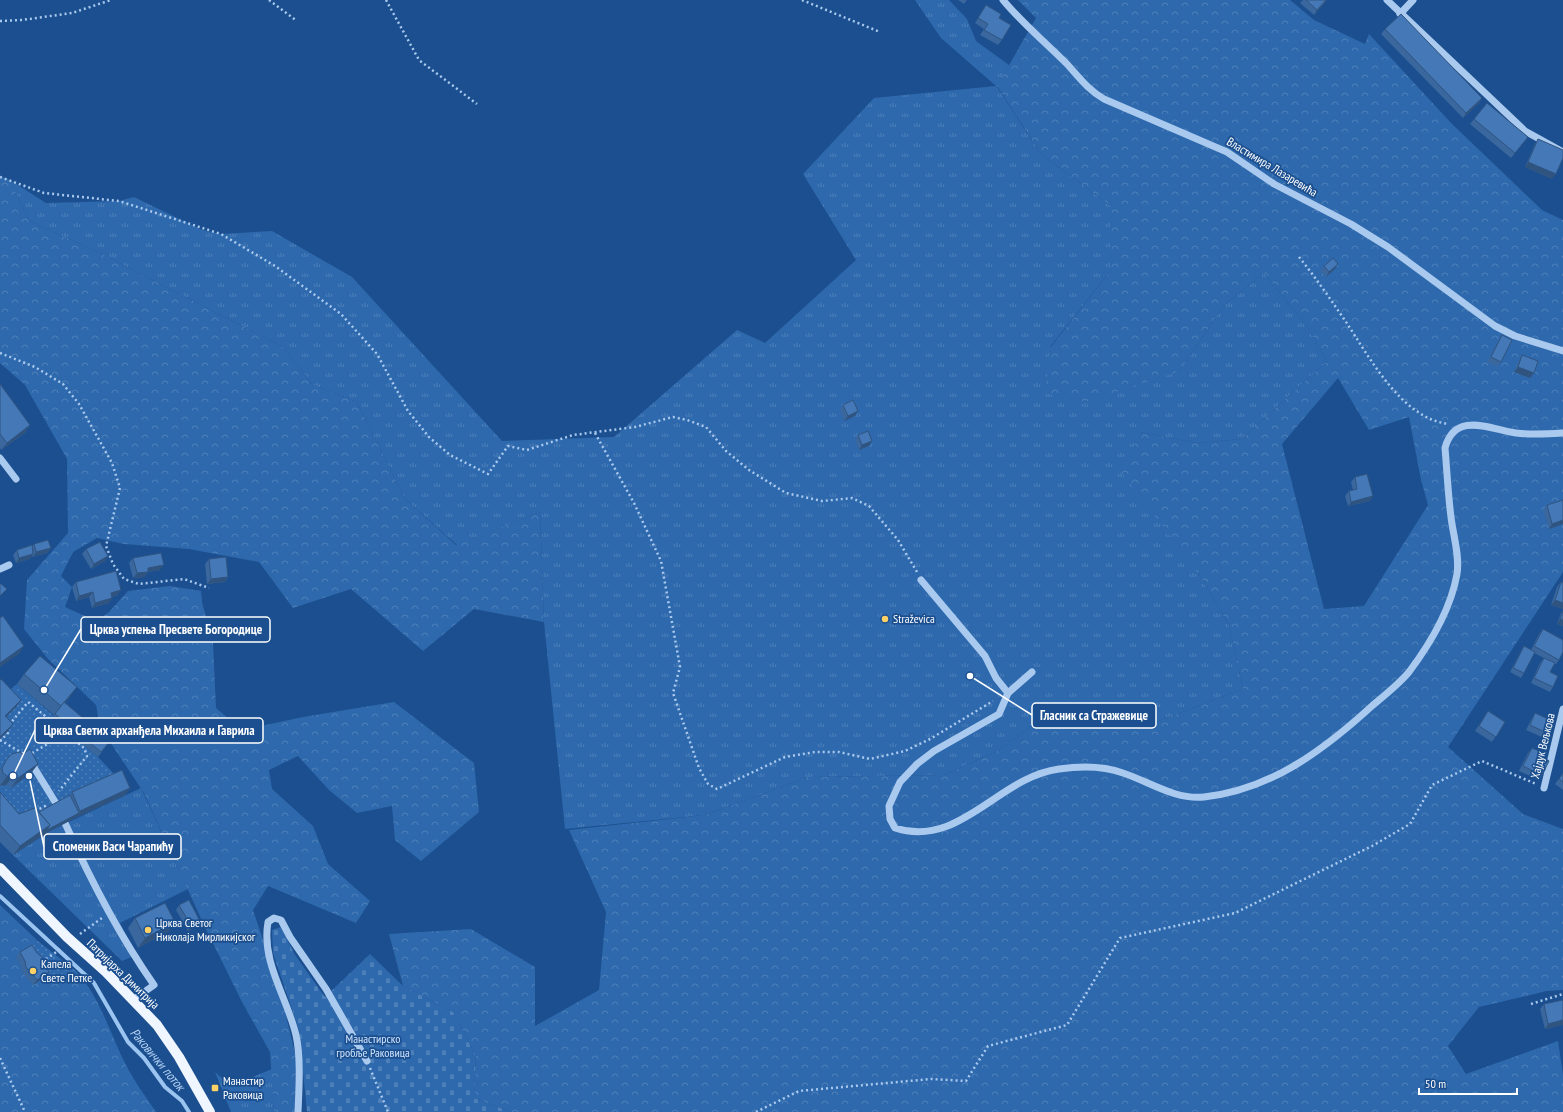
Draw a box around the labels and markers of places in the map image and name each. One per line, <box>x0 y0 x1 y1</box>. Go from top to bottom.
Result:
place label: Straževica <box>893 611 935 626</box>
marker: Straževica <box>880 614 890 624</box>
callout: Црква успења Пресвете Богородице <box>81 617 270 642</box>
callout: Гласник са Стражевице <box>1032 703 1156 728</box>
callout: Црква Светих арханђела Михаила и Гаврила <box>35 718 263 743</box>
callout: Споменик Васи Чарапићу <box>44 834 181 859</box>
place label: Црква Светог Николаја Мирликијског <box>156 915 256 944</box>
marker: Црква Светог Николаја Мирликијског <box>143 925 153 935</box>
place label: Капела Свете Петке <box>41 956 92 985</box>
marker: Капела Свете Петке <box>28 966 38 976</box>
place label: Манастир Раковица <box>223 1073 264 1102</box>
marker: Манастир Раковица <box>210 1083 220 1093</box>

